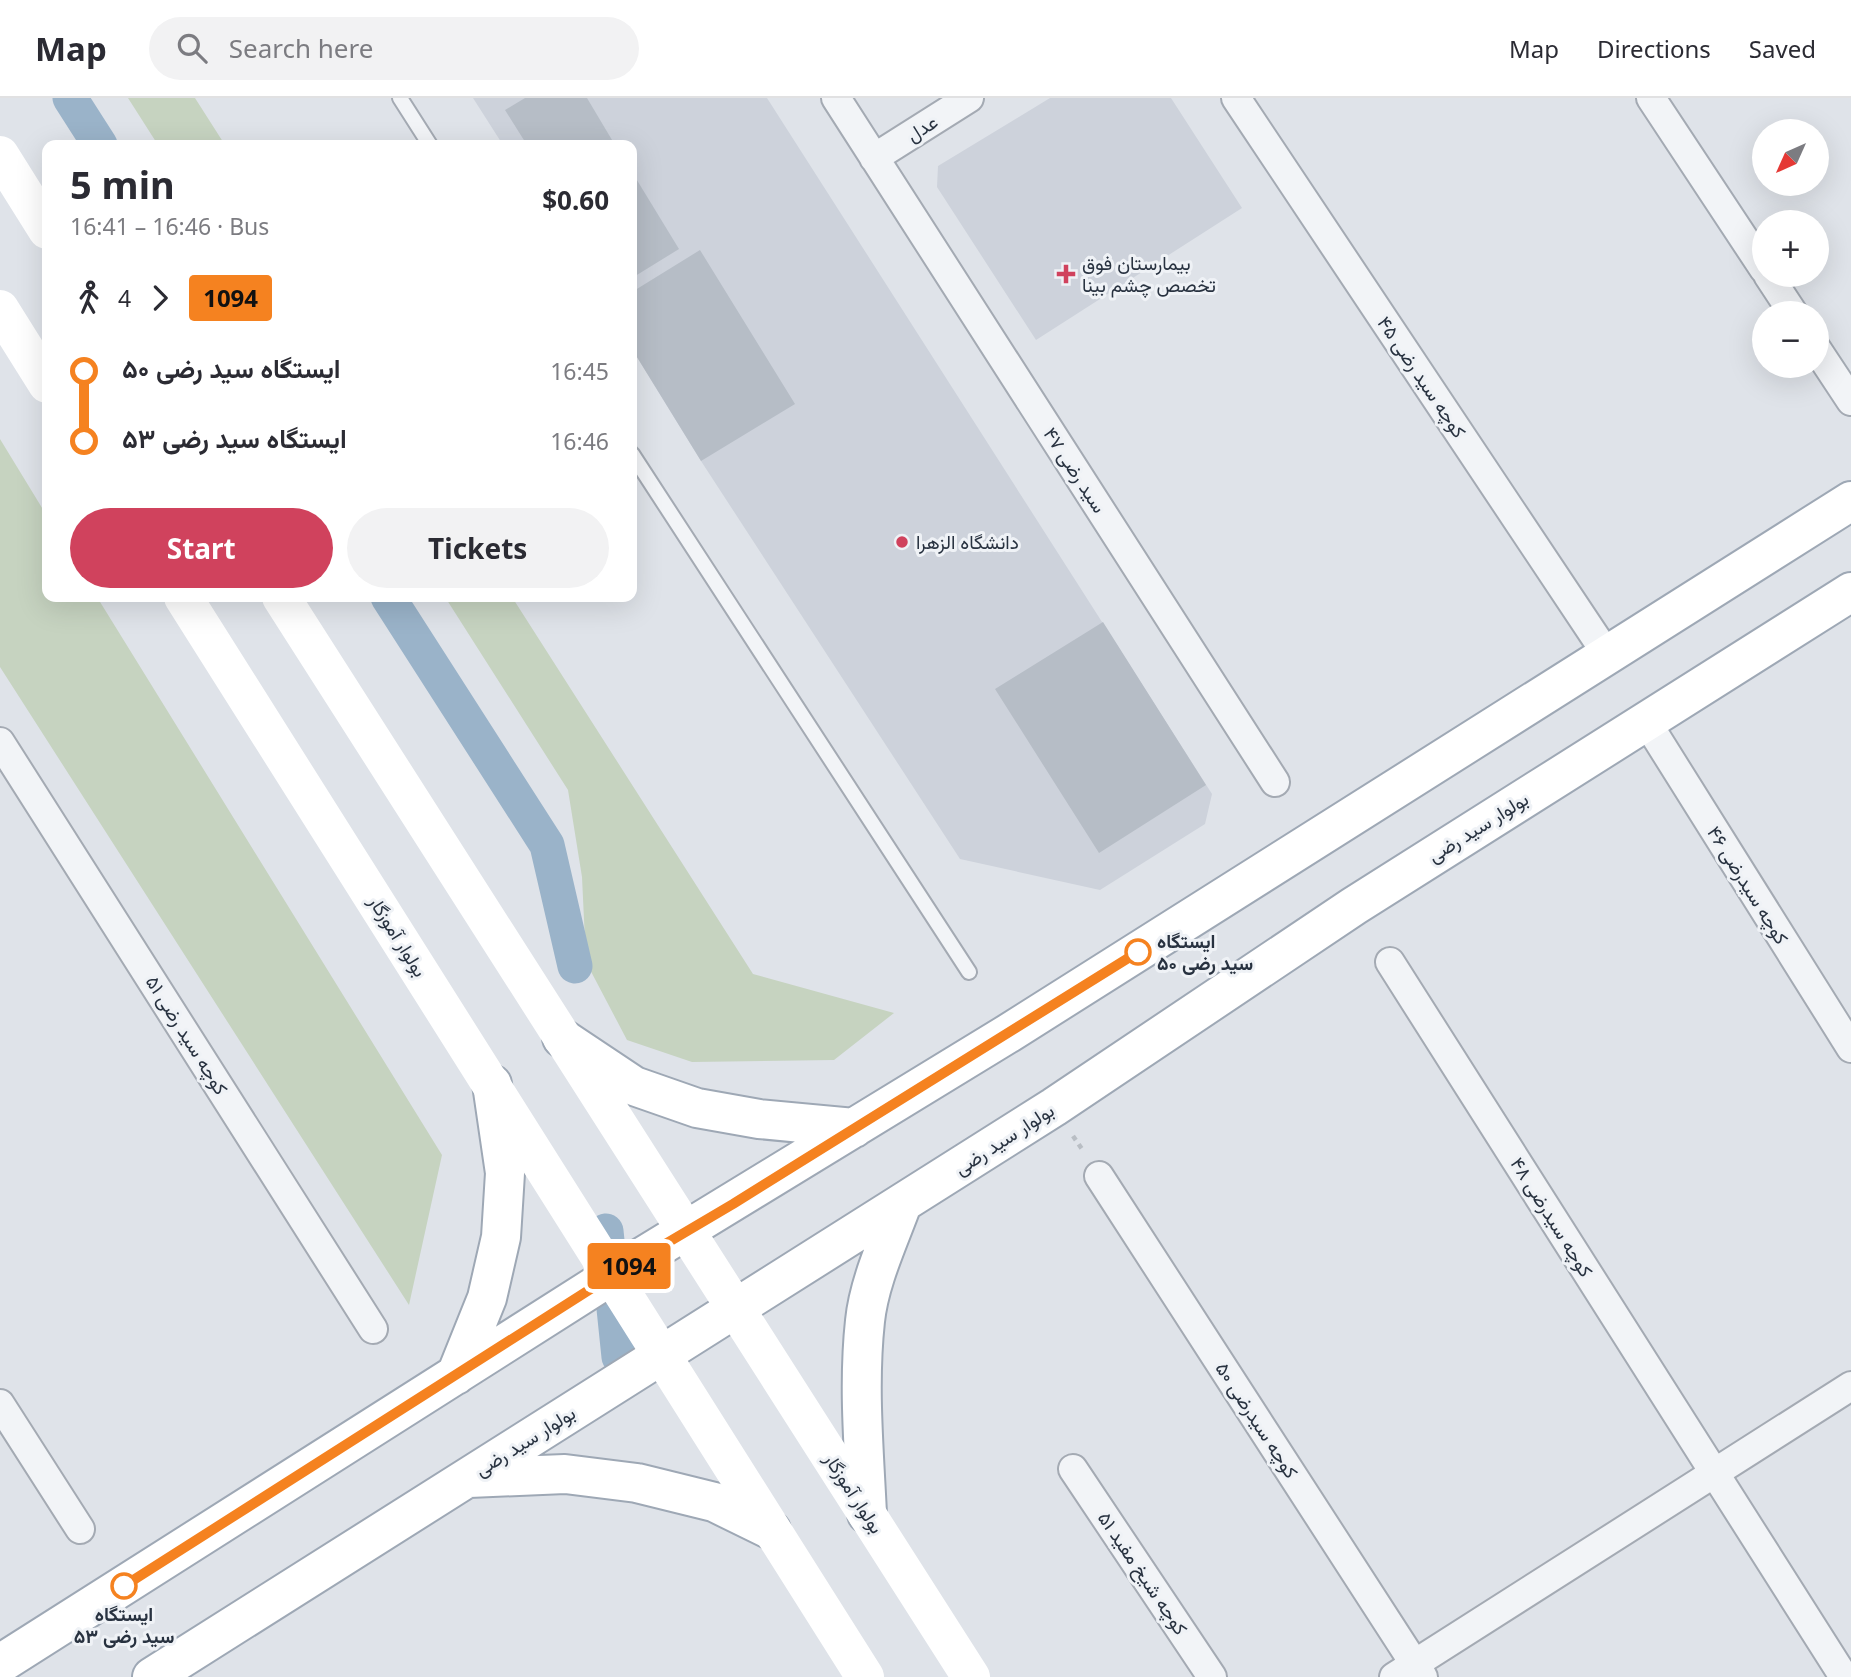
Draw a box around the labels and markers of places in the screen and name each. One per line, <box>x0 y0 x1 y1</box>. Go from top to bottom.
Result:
place label: بیمارستان فوق تخصص چشم بینا <box>1082 250 1216 299</box>
marker: بیمارستان فوق تخصص چشم بینا <box>1056 264 1076 284</box>
place label: دانشگاه الزهرا <box>916 529 1019 555</box>
marker: دانشگاه الزهرا <box>894 534 910 550</box>
place label: ایستگاه سید رضی ۵۰ <box>1157 928 1253 976</box>
marker: ایستگاه سید رضی ۵۰ <box>1125 939 1151 965</box>
marker: ایستگاه سید رضی ۵۳ <box>111 1573 137 1599</box>
place label: ایستگاه سید رضی ۵۳ <box>74 1601 174 1649</box>

